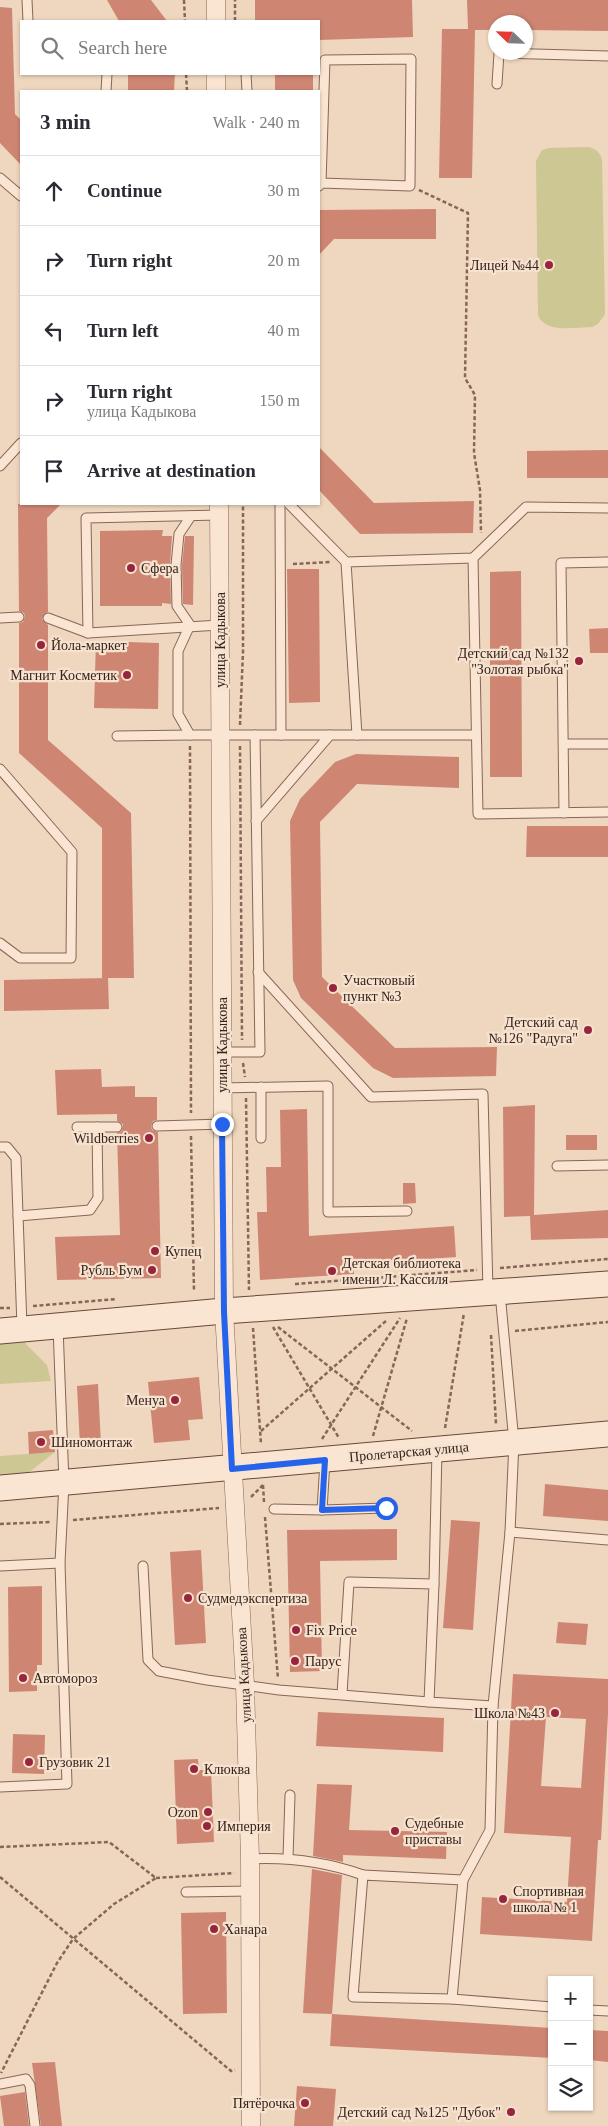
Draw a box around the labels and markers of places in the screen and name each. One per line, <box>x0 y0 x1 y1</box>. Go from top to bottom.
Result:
place label: Лицей №44 <box>470 258 539 273</box>
marker: Лицей №44 <box>543 259 555 271</box>
place label: Сфера <box>141 561 180 576</box>
marker: Сфера <box>125 562 137 574</box>
place label: Йола-маркет <box>51 637 127 653</box>
marker: Йола-маркет <box>35 639 47 651</box>
place label: Детский сад №132 "Золотая рыбка" <box>458 646 569 677</box>
marker: Детский сад №132 "Золотая рыбка" <box>573 655 585 667</box>
place label: Магнит Косметик <box>10 668 117 683</box>
marker: Магнит Косметик <box>121 669 133 681</box>
place label: Участковый пункт №3 <box>343 973 416 1004</box>
marker: Участковый пункт №3 <box>327 982 339 994</box>
place label: Детский сад №126 "Радуга" <box>489 1015 578 1046</box>
marker: Детский сад №126 "Радуга" <box>582 1024 594 1036</box>
place label: Wildberries <box>73 1131 139 1146</box>
marker: Wildberries <box>143 1132 155 1144</box>
place label: Купец <box>165 1244 202 1259</box>
marker: Купец <box>149 1245 161 1257</box>
place label: Детская библиотека имени Л. Кассиля <box>342 1256 462 1287</box>
place label: Рубль Бум <box>80 1263 142 1278</box>
marker: Рубль Бум <box>146 1264 158 1276</box>
marker: Детская библиотека имени Л. Кассиля <box>326 1265 338 1277</box>
place label: Менуа <box>126 1393 166 1408</box>
marker: Менуа <box>169 1394 181 1406</box>
place label: Шиномонтаж <box>51 1435 133 1450</box>
marker: Шиномонтаж <box>35 1436 47 1448</box>
place label: Судмедэкспертиза <box>198 1591 308 1606</box>
marker: Судмедэкспертиза <box>182 1592 194 1604</box>
place label: Fix Price <box>306 1623 357 1638</box>
marker: Fix Price <box>290 1624 302 1636</box>
place label: Парус <box>305 1654 341 1669</box>
marker: Парус <box>289 1655 301 1667</box>
place label: Автомороз <box>33 1671 98 1686</box>
marker: Автомороз <box>17 1672 29 1684</box>
place label: Школа №43 <box>474 1706 545 1721</box>
marker: Школа №43 <box>549 1707 561 1719</box>
place label: Грузовик 21 <box>39 1755 111 1770</box>
marker: Грузовик 21 <box>23 1756 35 1768</box>
place label: Клюква <box>204 1762 251 1777</box>
marker: Клюква <box>188 1763 200 1775</box>
place label: Ozon <box>168 1805 198 1820</box>
marker: Ozon <box>202 1806 214 1818</box>
place label: Судебные приставы <box>405 1816 464 1847</box>
place label: Империя <box>217 1819 271 1834</box>
marker: Империя <box>201 1820 213 1832</box>
marker: Судебные приставы <box>389 1825 401 1837</box>
place label: Спортивная школа № 1 <box>513 1884 585 1915</box>
marker: Спортивная школа № 1 <box>497 1893 509 1905</box>
place label: Ханара <box>224 1922 268 1937</box>
marker: Ханара <box>208 1923 220 1935</box>
place label: Пятёрочка <box>233 2096 296 2111</box>
marker: Пятёрочка <box>299 2097 311 2109</box>
place label: Детский сад №125 "Дубок" <box>337 2105 501 2120</box>
marker: Детский сад №125 "Дубок" <box>505 2106 517 2118</box>

